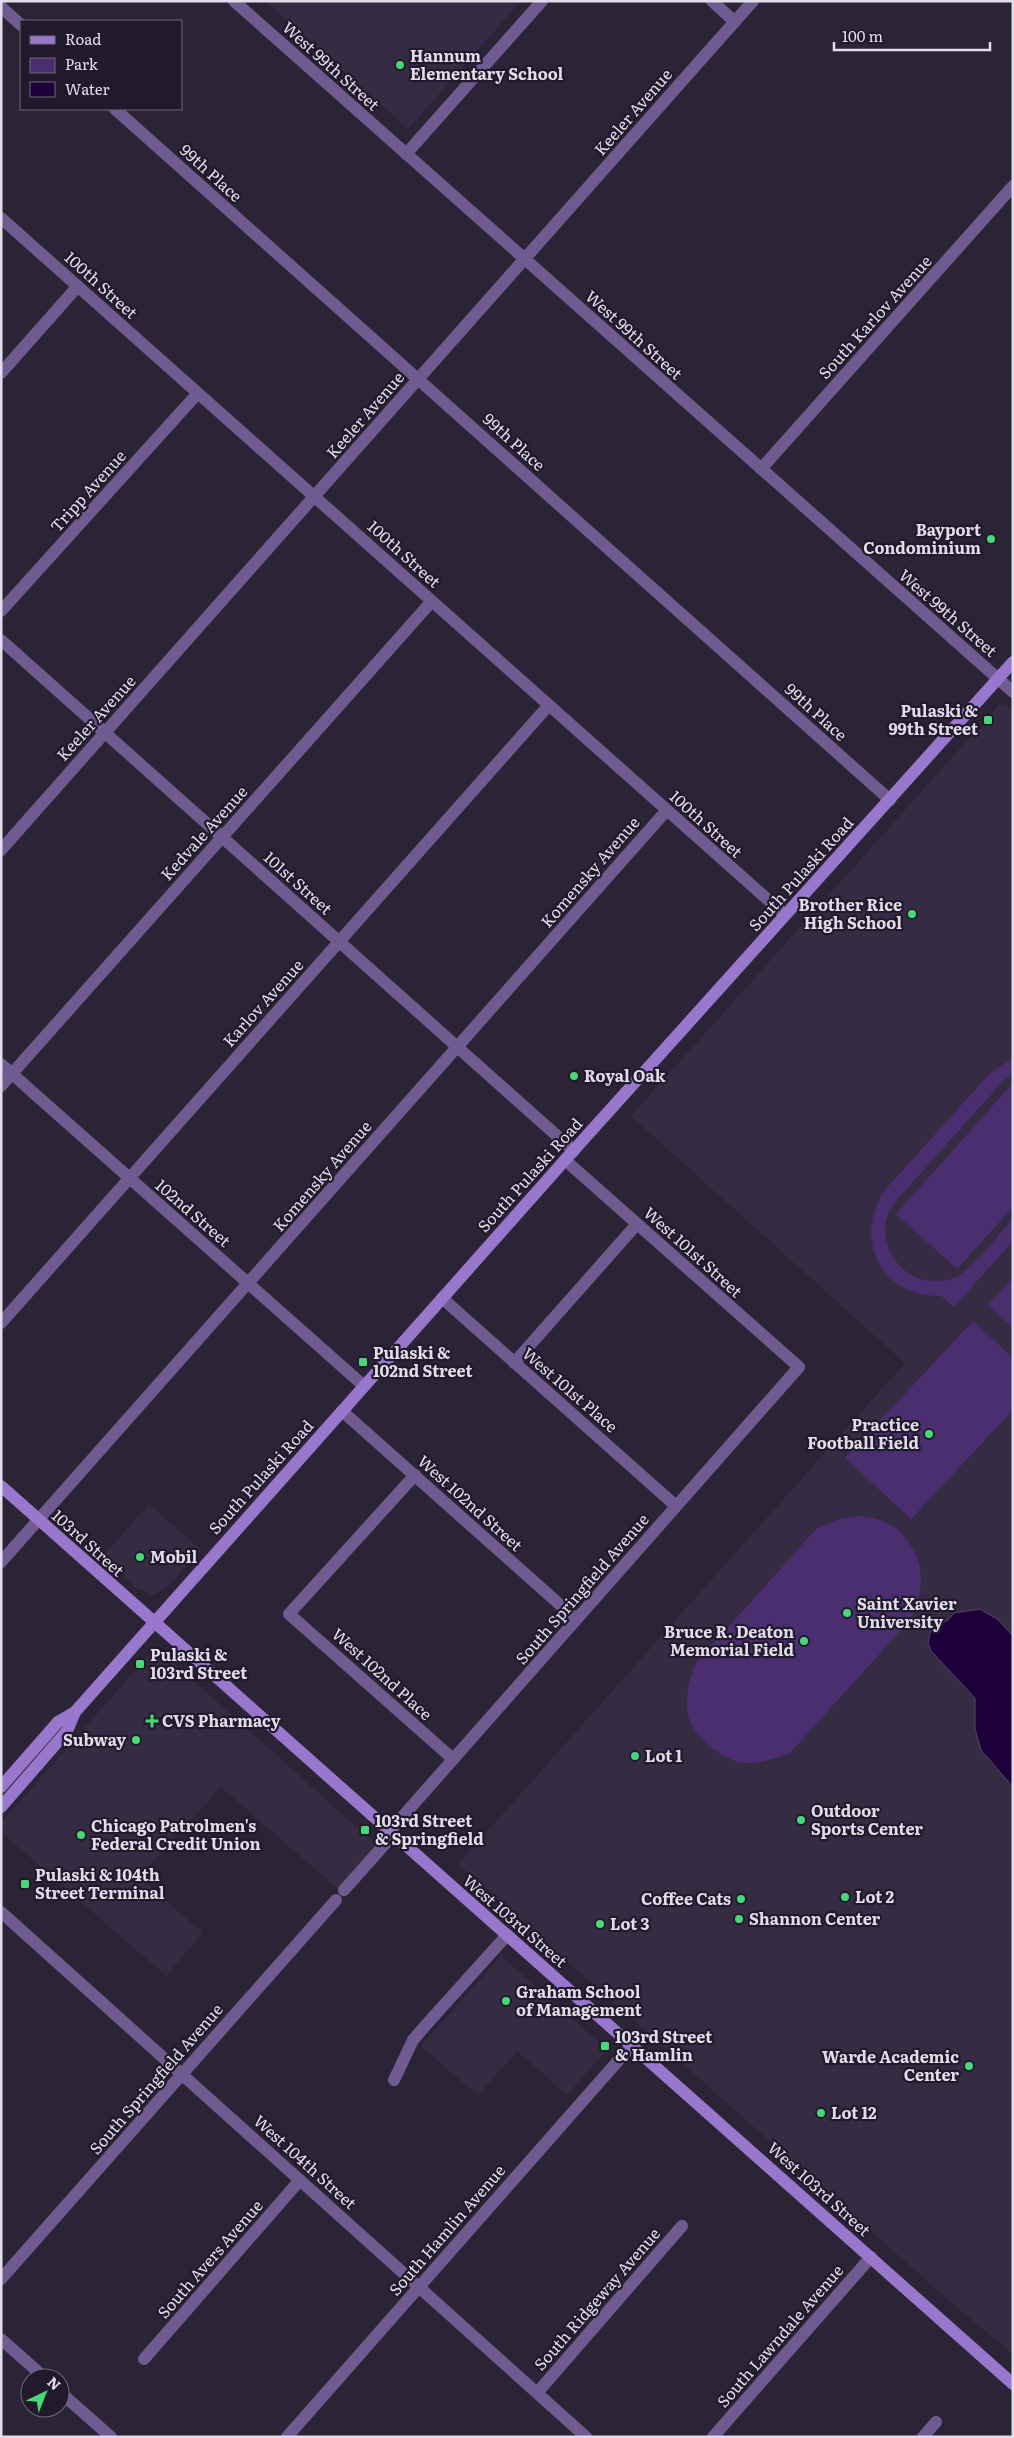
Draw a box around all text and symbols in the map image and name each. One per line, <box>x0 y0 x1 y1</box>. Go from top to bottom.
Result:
street label: West 99th Street <box>278 15 386 116</box>
legend <box>20 20 182 110</box>
scale bar <box>834 20 990 52</box>
text: 100 m <box>842 24 883 47</box>
text: Road <box>65 27 101 50</box>
place label: Hannum Elementary School <box>410 43 564 85</box>
text: Park <box>65 52 99 75</box>
marker: Hannum Elementary School <box>394 59 406 71</box>
street label: Keeler Avenue <box>588 63 677 160</box>
text: Water <box>65 77 110 100</box>
street label: 99th Place <box>175 138 248 207</box>
street label: 100th Street <box>60 245 144 324</box>
street label: South Karlov Avenue <box>812 249 937 384</box>
street label: West 99th Street <box>581 284 689 385</box>
street label: Keeler Avenue <box>320 366 409 463</box>
street label: 99th Place <box>478 407 551 476</box>
street label: Tripp Avenue <box>44 444 131 537</box>
street label: 100th Street <box>363 514 447 593</box>
place label: Bayport Condominium <box>863 517 981 559</box>
marker: Bayport Condominium <box>985 533 997 545</box>
street label: West 99th Street <box>894 563 1004 662</box>
street label: Keeler Avenue <box>50 669 140 766</box>
street label: 99th Place <box>780 677 853 746</box>
place label: Pulaski & 99th Street <box>888 698 978 740</box>
marker: Pulaski & 99th Street <box>982 714 994 726</box>
street label: Kedvale Avenue <box>154 780 252 885</box>
street label: 100th Street <box>665 784 749 863</box>
street label: Komensky Avenue <box>534 810 644 932</box>
street label: South Pulaski Road <box>742 811 858 936</box>
street label: 101st Street <box>259 845 339 920</box>
place label: Brother Rice High School <box>799 892 902 934</box>
marker: Brother Rice High School <box>906 908 918 920</box>
street label: Karlov Avenue <box>216 953 308 1052</box>
place label: Royal Oak <box>584 1063 666 1087</box>
marker: Royal Oak <box>568 1070 580 1082</box>
street label: South Pulaski Road <box>471 1112 587 1237</box>
street label: Komensky Avenue <box>266 1114 376 1236</box>
street label: 102nd Street <box>151 1173 237 1252</box>
street label: West 101st Street <box>639 1200 749 1303</box>
place label: Pulaski & 102nd Street <box>373 1340 472 1382</box>
street label: West 101st Place <box>518 1341 624 1438</box>
marker: Pulaski & 102nd Street <box>357 1356 369 1368</box>
place label: Practice Football Field <box>807 1412 919 1454</box>
street label: South Pulaski Road <box>202 1414 318 1539</box>
marker: Practice Football Field <box>923 1428 935 1440</box>
street label: West 102nd Street <box>413 1449 529 1556</box>
street label: 103rd Street <box>47 1503 131 1582</box>
street label: South Springfield Avenue <box>509 1508 654 1669</box>
place label: Mobil <box>150 1544 198 1568</box>
marker: Mobil <box>134 1551 146 1563</box>
place label: Saint Xavier University <box>857 1591 957 1633</box>
marker: Saint Xavier University <box>841 1607 853 1619</box>
place label: Bruce R. Deaton Memorial Field <box>664 1619 794 1661</box>
street label: West 102nd Place <box>327 1622 438 1725</box>
marker: Bruce R. Deaton Memorial Field <box>798 1635 810 1647</box>
place label: Pulaski & 103rd Street <box>150 1642 247 1684</box>
marker: Pulaski & 103rd Street <box>134 1658 146 1670</box>
place label: CVS Pharmacy <box>162 1708 281 1732</box>
marker: CVS Pharmacy <box>146 1715 158 1727</box>
place label: Subway <box>63 1727 126 1751</box>
marker: Subway <box>130 1734 142 1746</box>
place label: Lot 1 <box>645 1743 682 1767</box>
marker: Lot 1 <box>629 1750 641 1762</box>
place label: Outdoor Sports Center <box>811 1798 923 1840</box>
place label: 103rd Street & Springfield <box>375 1808 484 1850</box>
place label: Chicago Patrolmen's Federal Credit Union <box>91 1813 261 1855</box>
marker: Outdoor Sports Center <box>795 1814 807 1826</box>
marker: 103rd Street & Springfield <box>359 1824 371 1836</box>
marker: Chicago Patrolmen's Federal Credit Union <box>75 1829 87 1841</box>
place label: Pulaski & 104th Street Terminal <box>35 1862 165 1904</box>
street label: West 103rd Street <box>458 1868 573 1973</box>
marker: Pulaski & 104th Street Terminal <box>19 1878 31 1890</box>
place label: Lot 2 <box>855 1884 894 1908</box>
place label: Coffee Cats <box>641 1886 731 1910</box>
marker: Lot 2 <box>839 1891 851 1903</box>
marker: Coffee Cats <box>735 1893 747 1905</box>
place label: Shannon Center <box>749 1906 881 1930</box>
place label: Lot 3 <box>610 1911 649 1935</box>
marker: Shannon Center <box>733 1913 745 1925</box>
marker: Lot 3 <box>594 1918 606 1930</box>
place label: Graham School of Management <box>516 1979 642 2021</box>
marker: Graham School of Management <box>500 1995 512 2007</box>
street label: South Springfield Avenue <box>83 1998 228 2159</box>
place label: 103rd Street & Hamlin <box>615 2024 712 2066</box>
marker: 103rd Street & Hamlin <box>599 2040 611 2052</box>
place label: Warde Academic Center <box>822 2044 959 2086</box>
marker: Warde Academic Center <box>963 2060 975 2072</box>
place label: Lot 12 <box>831 2100 877 2124</box>
marker: Lot 12 <box>815 2107 827 2119</box>
street label: West 104th Street <box>249 2108 363 2215</box>
street label: West 103rd Street <box>763 2135 877 2241</box>
street label: South Hamlin Avenue <box>382 2159 510 2300</box>
street label: South Avers Avenue <box>151 2194 268 2323</box>
street label: South Ridgeway Avenue <box>527 2222 665 2375</box>
street label: South Lawndale Avenue <box>710 2259 848 2412</box>
north arrow <box>20 2368 70 2418</box>
text: N <box>43 2371 66 2394</box>

